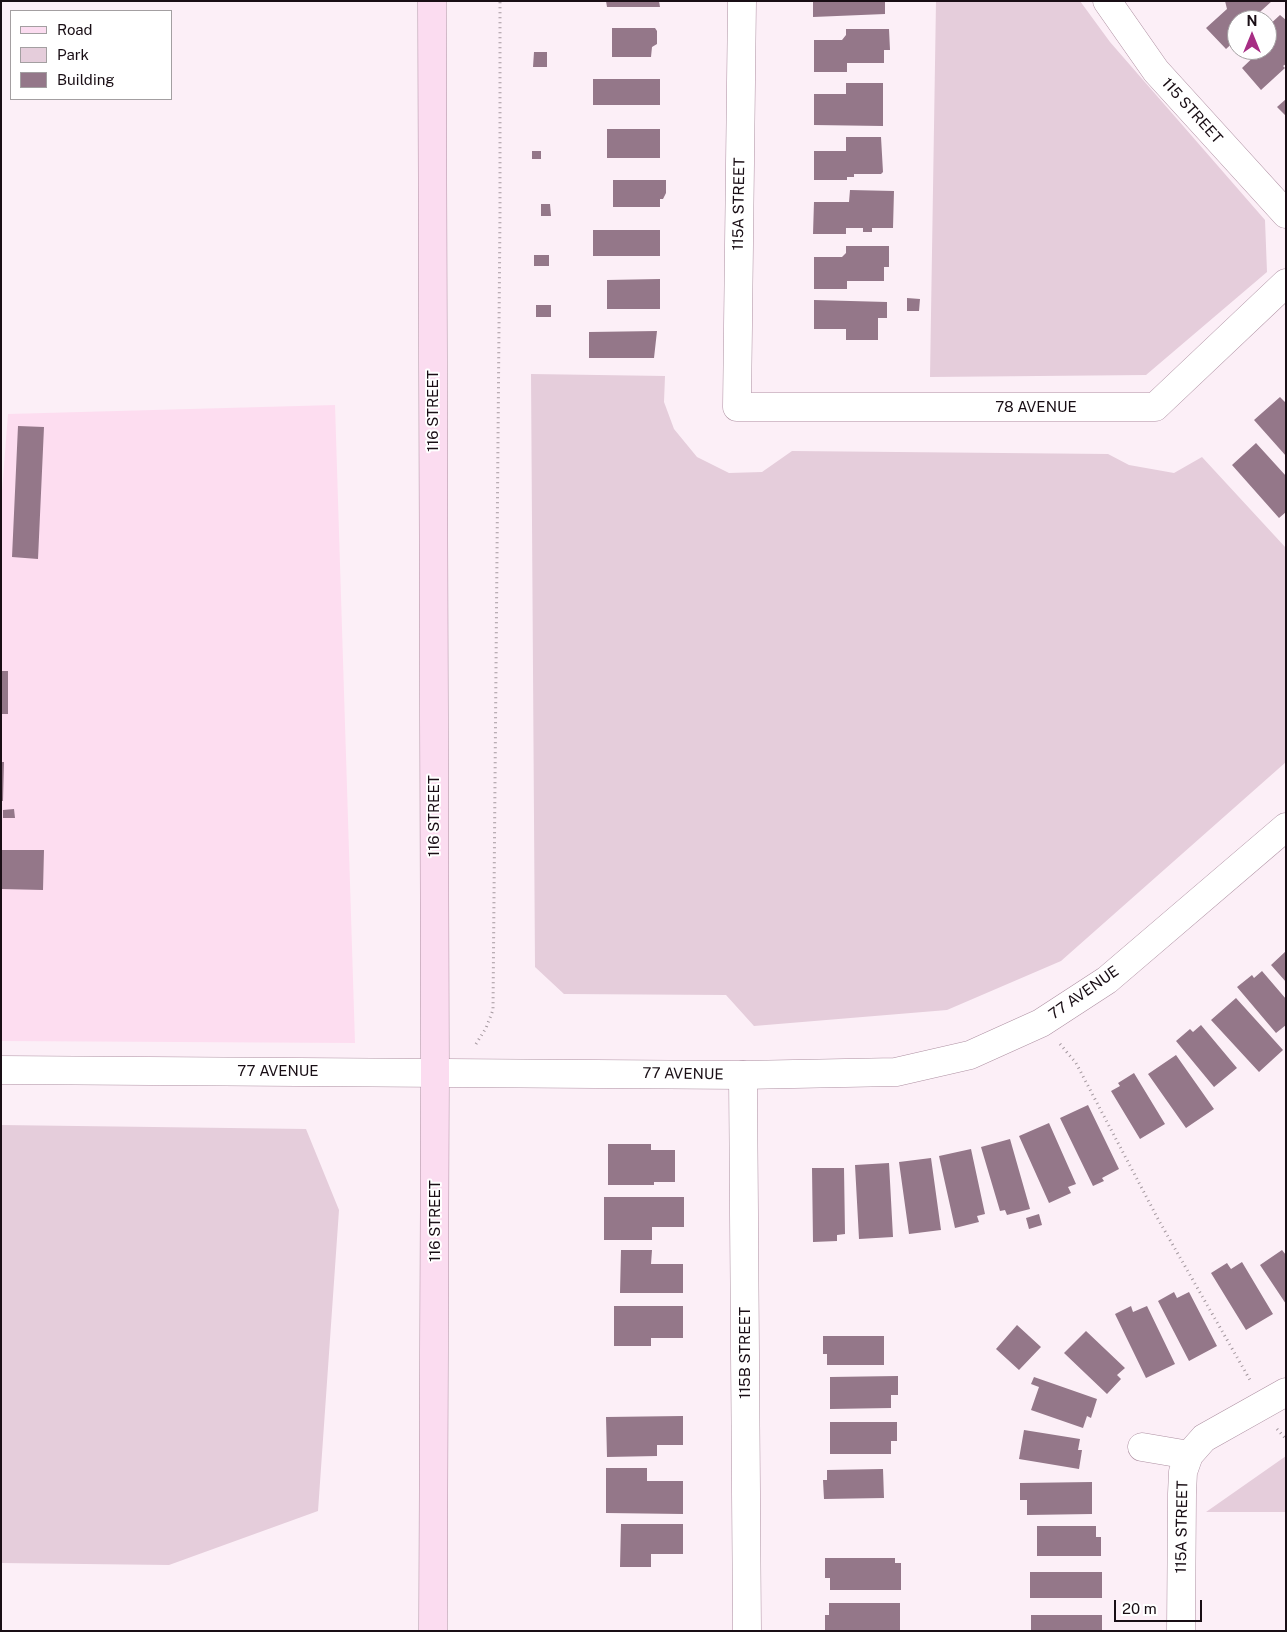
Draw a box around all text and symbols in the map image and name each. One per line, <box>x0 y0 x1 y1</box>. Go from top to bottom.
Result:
legend <box>10 10 172 100</box>
north arrow <box>1227 10 1277 60</box>
text: N <box>1247 13 1257 29</box>
text: Road <box>57 21 93 38</box>
text: Park <box>57 46 89 63</box>
text: Building <box>57 71 115 88</box>
street label: 115 STREET <box>1158 74 1226 148</box>
street label: 115A STREET <box>729 157 749 251</box>
street label: 116 STREET <box>424 370 442 452</box>
street label: 78 AVENUE <box>995 398 1077 416</box>
street label: 116 STREET <box>425 775 443 857</box>
street label: 77 AVENUE <box>1046 962 1122 1024</box>
street label: 77 AVENUE <box>237 1062 319 1080</box>
street label: 77 AVENUE <box>642 1064 724 1084</box>
street label: 116 STREET <box>426 1180 444 1262</box>
street label: 115B STREET <box>736 1307 754 1399</box>
street label: 115A STREET <box>1172 1480 1192 1574</box>
scale bar <box>1117 1590 1204 1622</box>
text: 20 m <box>1122 1600 1157 1617</box>

